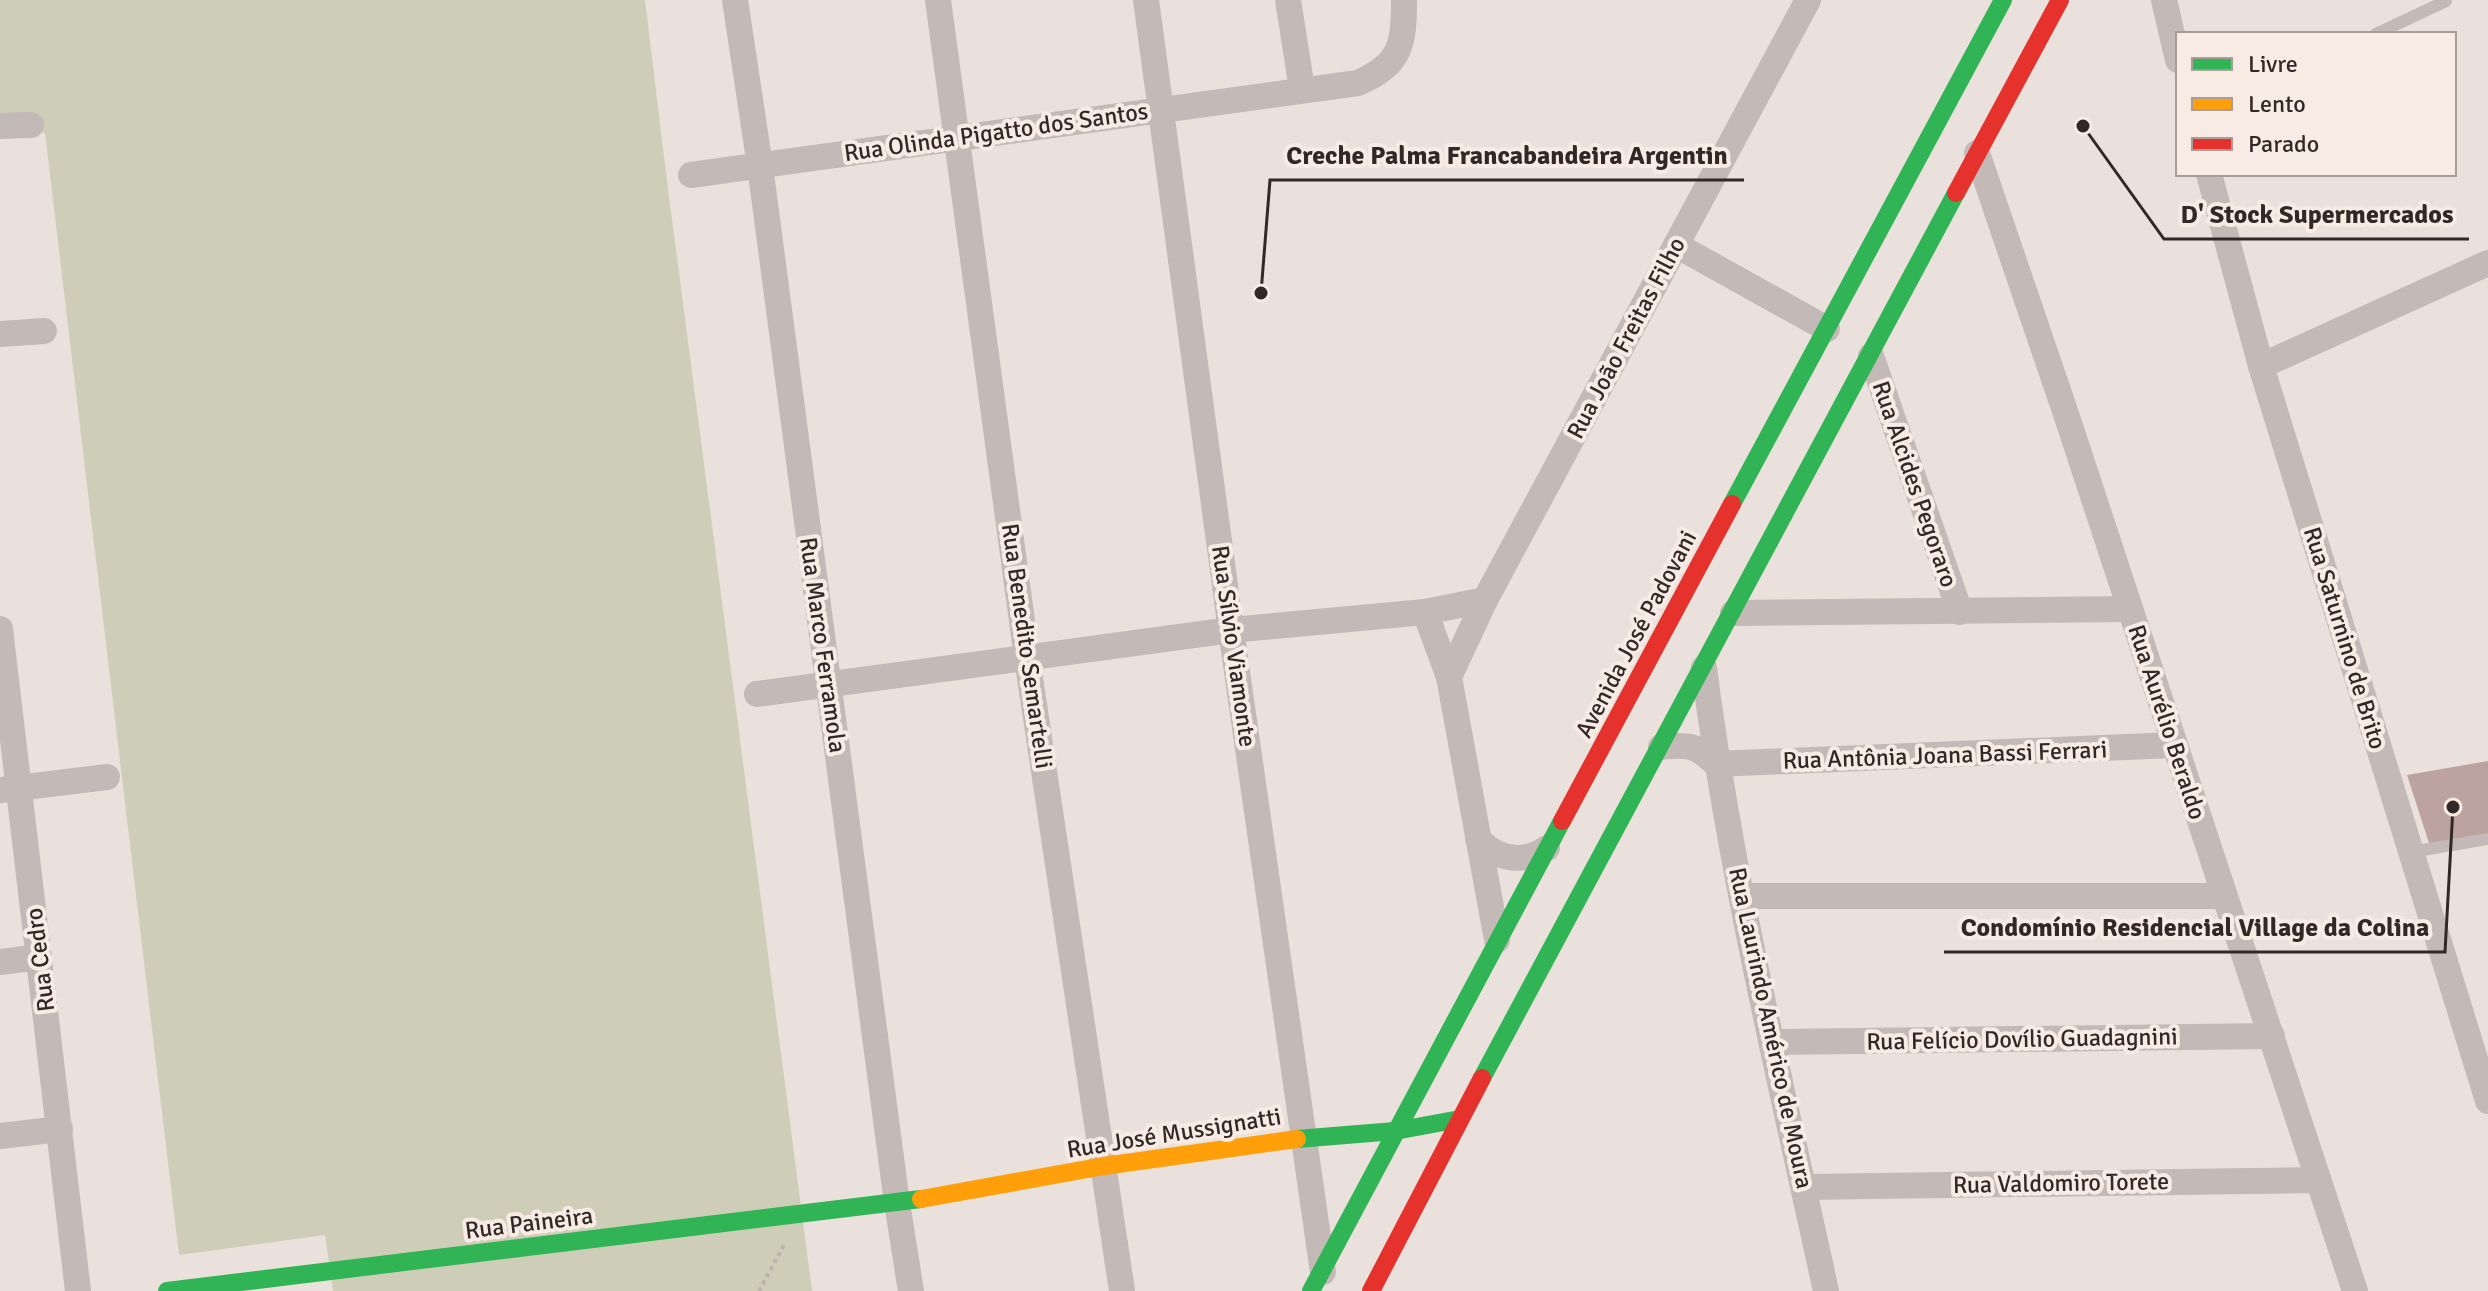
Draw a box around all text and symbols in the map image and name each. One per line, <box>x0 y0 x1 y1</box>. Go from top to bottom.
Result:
legend <box>2176 32 2456 176</box>
text: Livre <box>2248 49 2298 79</box>
text: Lento <box>2248 89 2306 119</box>
street label: Rua Olinda Pigatto dos Santos <box>842 96 1150 168</box>
text: Parado <box>2248 129 2319 159</box>
callout: Creche Palma Francabandeira Argentin <box>1270 130 1744 180</box>
text: Creche Palma Francabandeira Argentin <box>1286 140 1728 172</box>
callout: D' Stock Supermercados <box>2164 189 2469 239</box>
text: D' Stock Supermercados <box>2181 199 2453 231</box>
street label: Rua João Freitas Filho <box>1560 232 1692 444</box>
street label: Rua Alcides Pegoraro <box>1866 377 1964 591</box>
street label: Rua Benedito Semartelli <box>995 521 1059 771</box>
street label: Rua Saturnino de Brito <box>2297 523 2393 753</box>
street label: Avenida José Padovani <box>1569 525 1703 743</box>
street label: Rua Marco Ferramola <box>793 535 853 755</box>
street label: Rua Sílvio Viamonte <box>1205 543 1263 749</box>
street label: Rua Aurélio Beraldo <box>2121 621 2213 823</box>
street label: Rua Antônia Joana Bassi Ferrari <box>1782 734 2108 776</box>
street label: Rua Laurindo Américo de Moura <box>1722 865 1820 1191</box>
callout: Condomínio Residencial Village da Colina <box>1944 902 2445 952</box>
street label: Rua Cedro <box>19 906 61 1014</box>
text: Condomínio Residencial Village da Colina <box>1961 912 2429 944</box>
street label: Rua Felício Dovílio Guadagnini <box>1866 1021 2178 1057</box>
street label: Rua José Mussignatti <box>1065 1101 1283 1165</box>
street label: Rua Valdomiro Torete <box>1953 1166 2169 1200</box>
street label: Rua Paineira <box>463 1200 595 1246</box>

